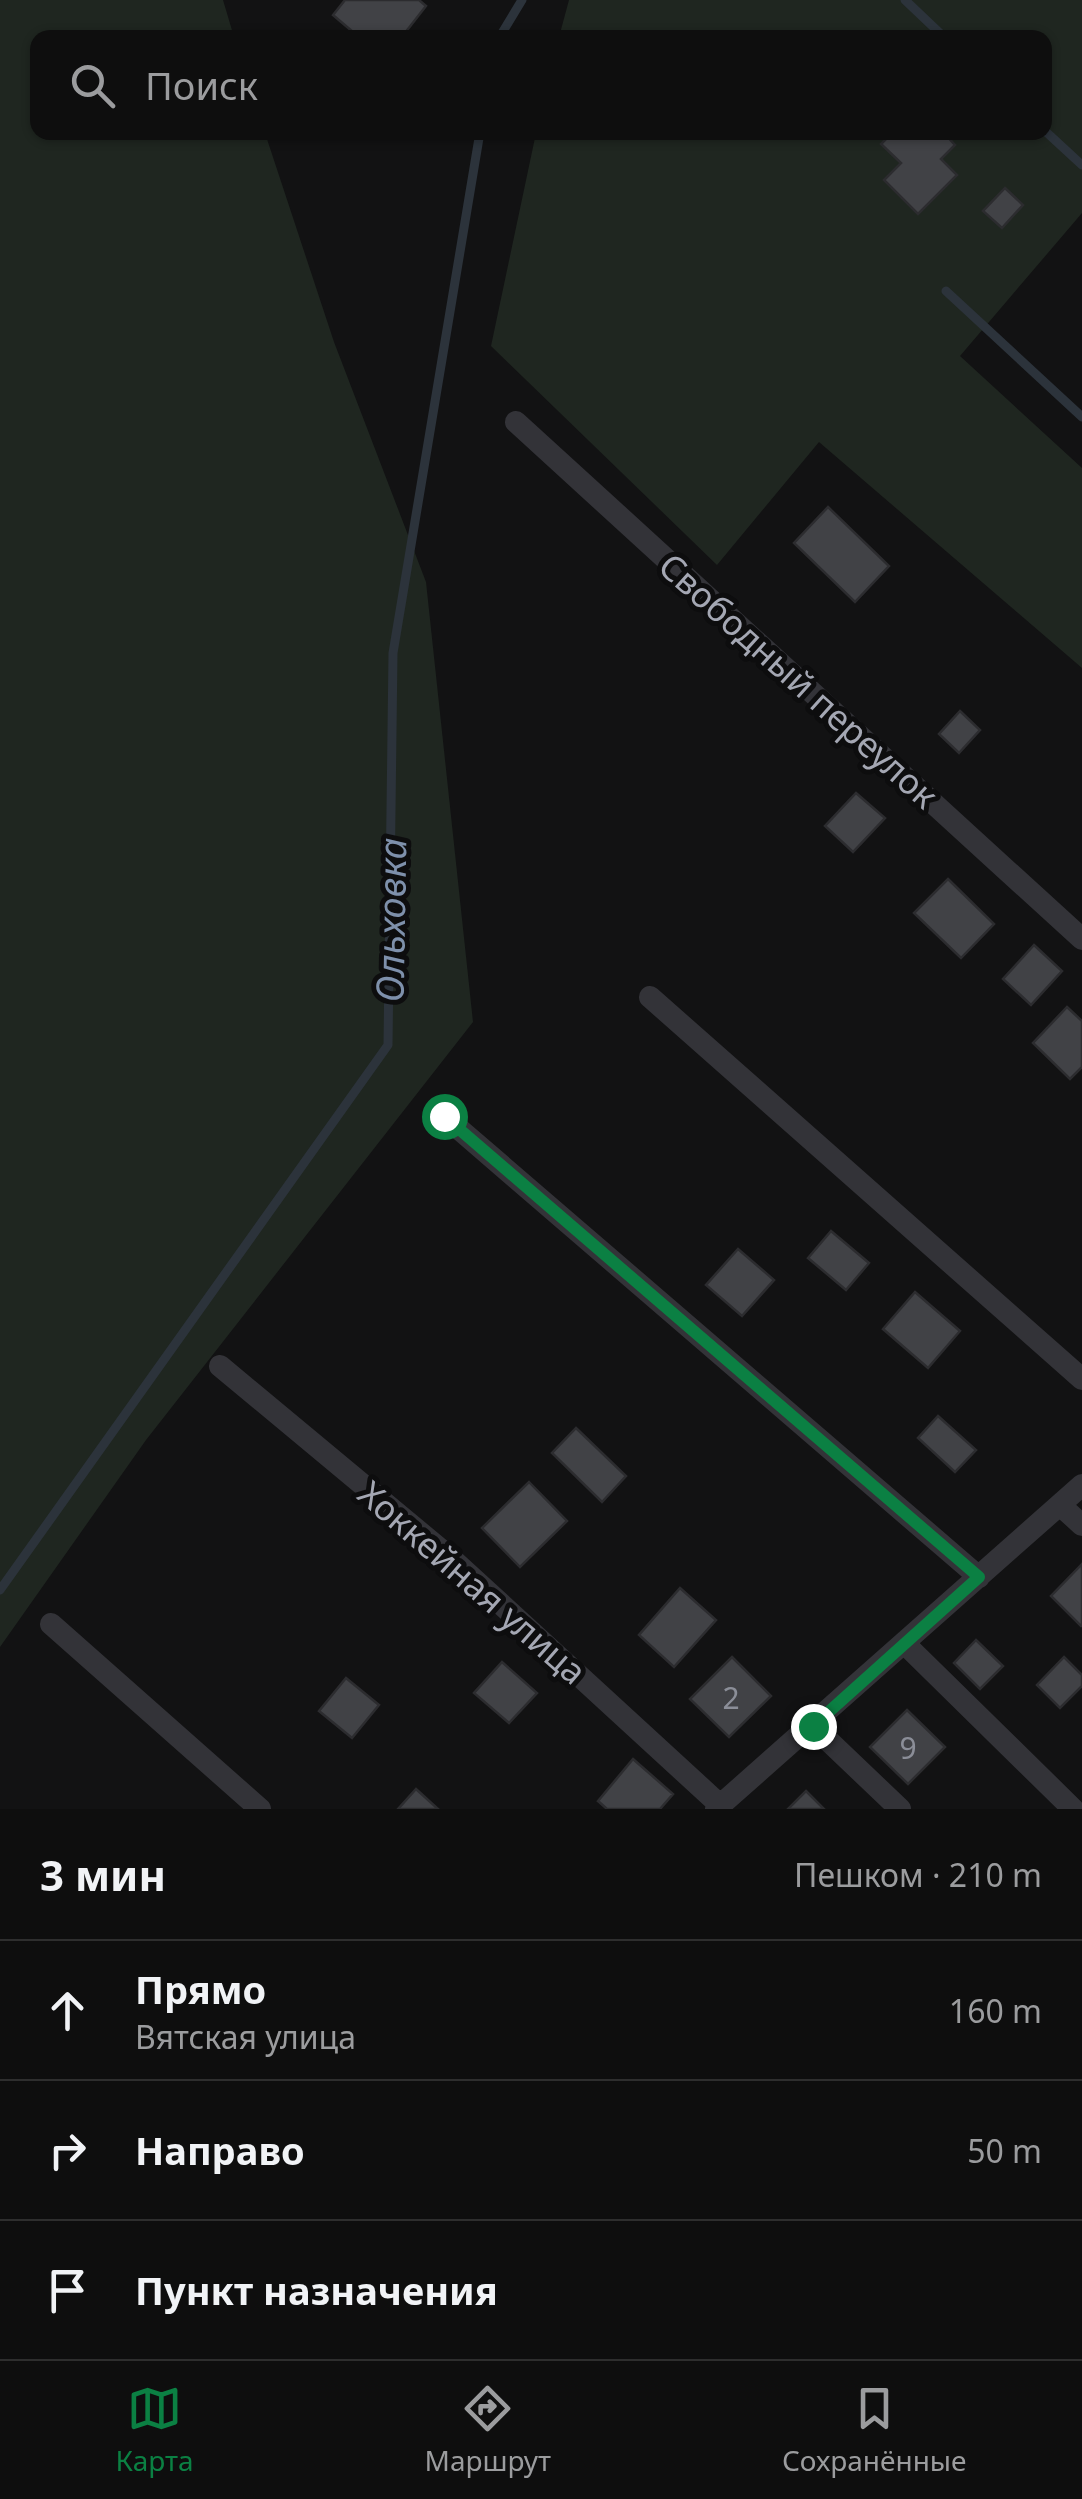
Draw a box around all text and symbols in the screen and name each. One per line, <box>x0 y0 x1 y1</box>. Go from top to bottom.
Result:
search box <box>30 30 1052 140</box>
icon: search <box>65 58 120 113</box>
text: Поиск <box>145 59 258 111</box>
street label: Свободный переулок <box>649 542 949 818</box>
water label: Ольховка <box>363 837 417 1003</box>
route start <box>422 1094 468 1140</box>
street label: Хоккейная улица <box>349 1470 597 1694</box>
house number: 2 <box>722 1677 740 1718</box>
route end <box>791 1704 837 1750</box>
house number: 9 <box>899 1727 917 1768</box>
text: 3 мин <box>40 1846 166 1903</box>
text: Пешком · 210 m <box>794 1853 1042 1896</box>
text: Прямо <box>135 1963 266 2015</box>
icon: ahead <box>40 1983 95 2038</box>
text: 160 m <box>949 1989 1042 2032</box>
text: Вятская улица <box>135 2015 356 2058</box>
icon: right <box>40 2123 95 2178</box>
text: Направо <box>135 2124 305 2176</box>
text: 50 m <box>967 2129 1042 2172</box>
icon: arrive <box>40 2263 95 2318</box>
text: Пункт назначения <box>135 2264 498 2316</box>
tab: Карта <box>115 2381 194 2479</box>
tab: Маршрут <box>425 2381 551 2479</box>
tab: Сохранённые <box>782 2381 967 2479</box>

